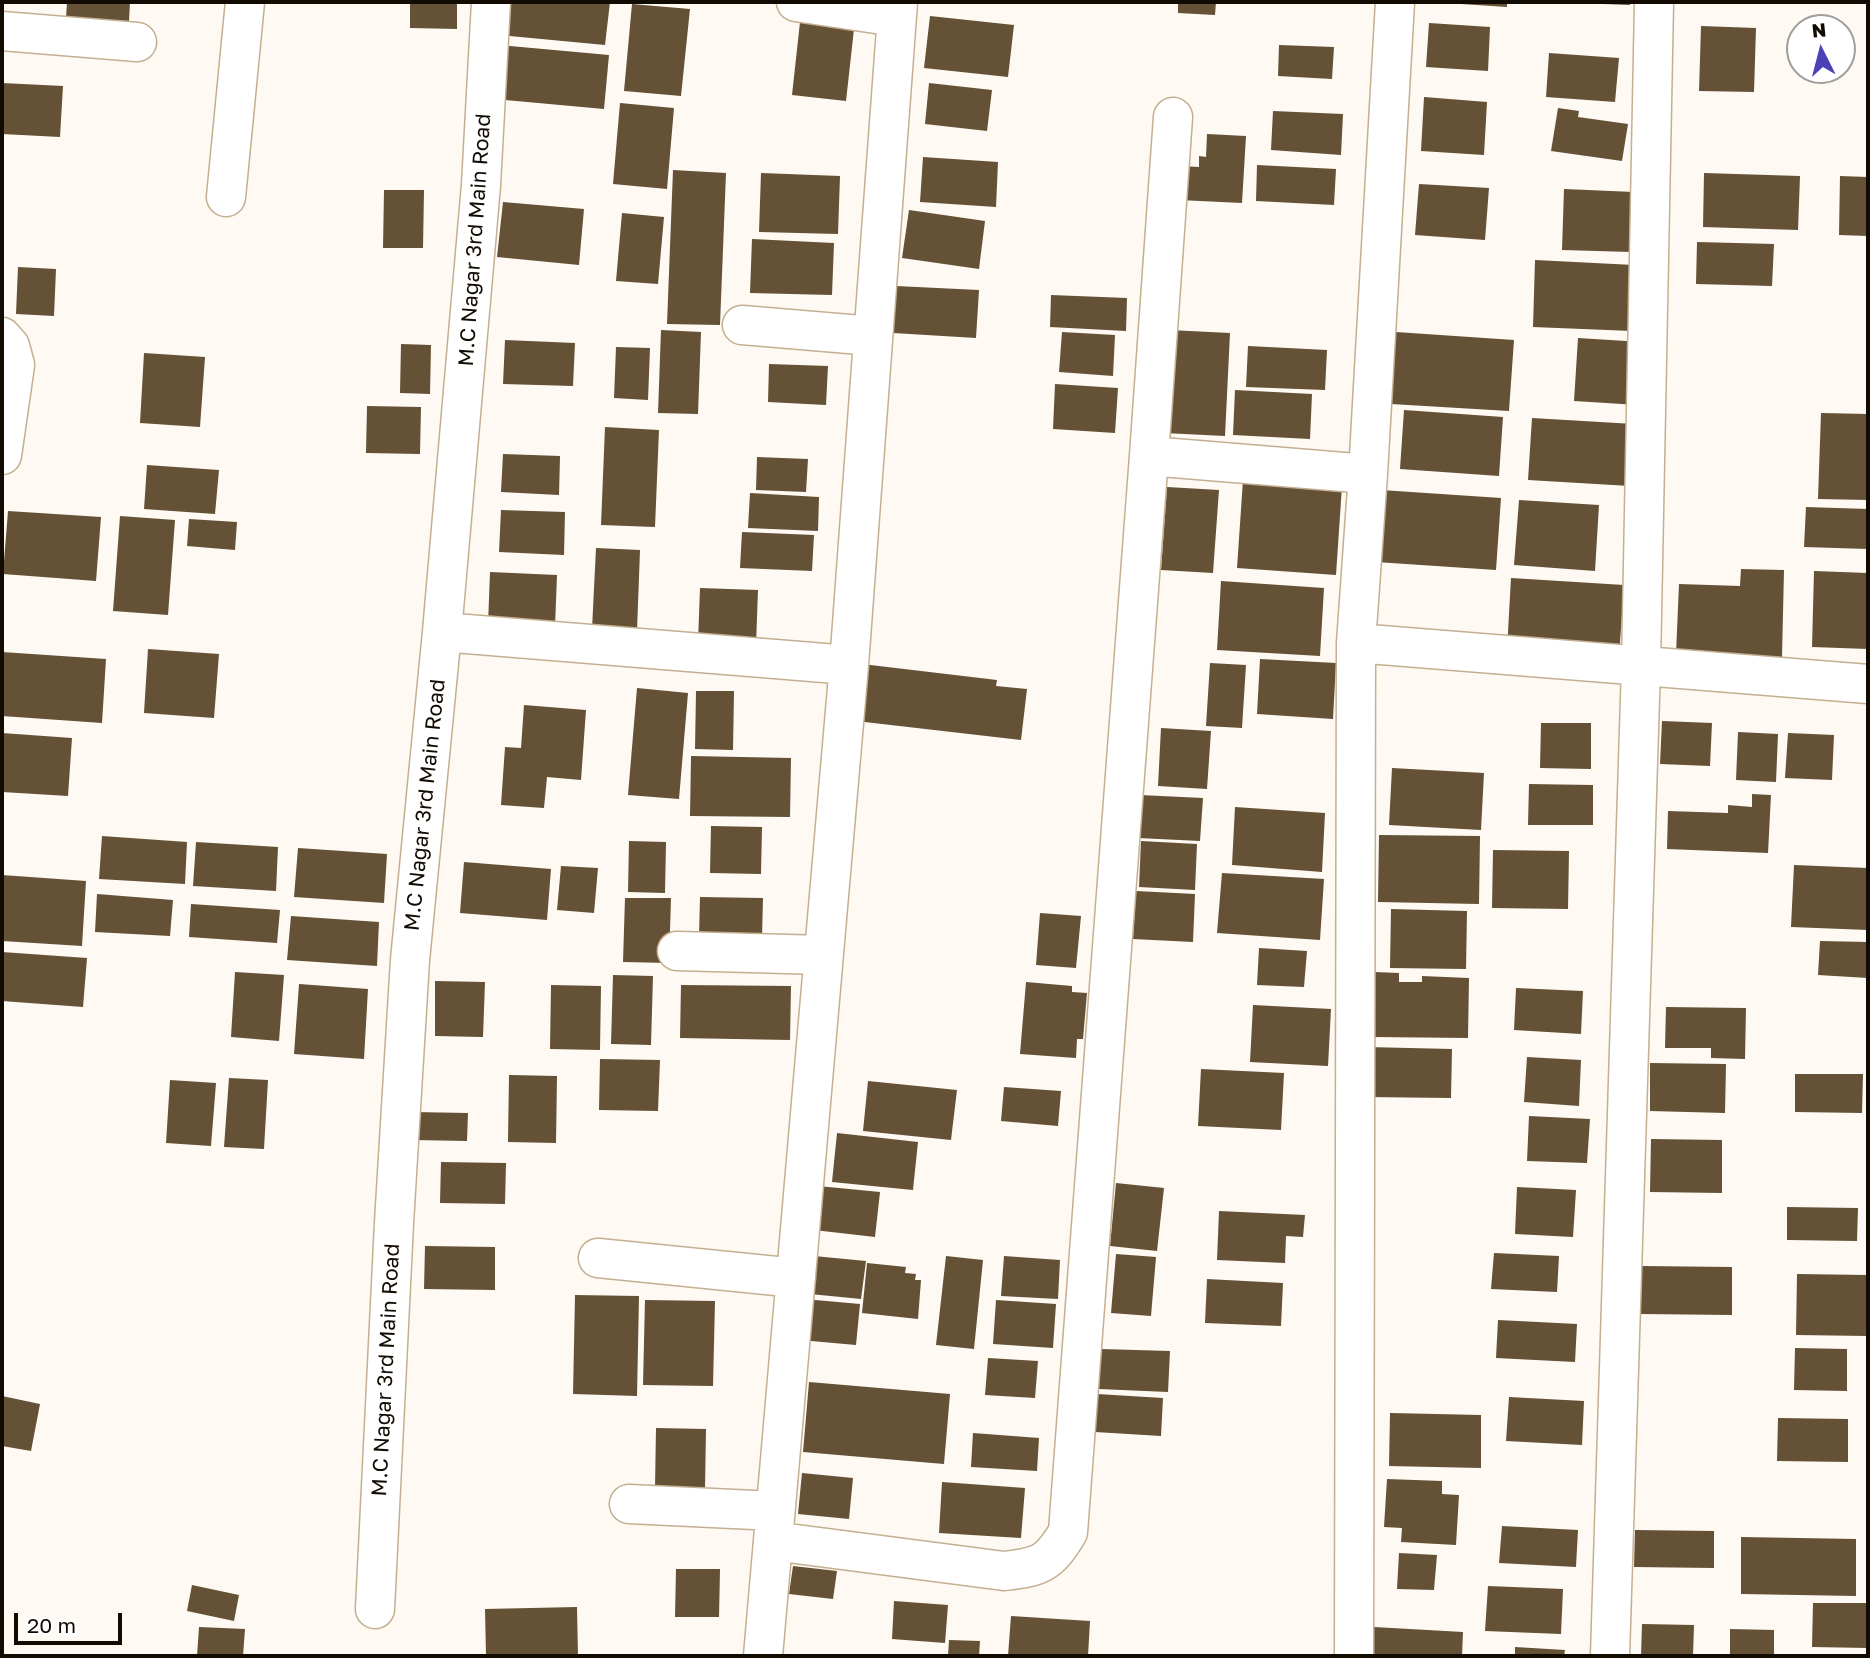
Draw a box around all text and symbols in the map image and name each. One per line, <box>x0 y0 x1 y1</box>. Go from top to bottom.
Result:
north arrow <box>1786 14 1856 84</box>
text: N <box>1811 17 1827 42</box>
street label: M.C Nagar 3rd Main Road <box>454 113 496 367</box>
street label: M.C Nagar 3rd Main Road <box>399 678 451 932</box>
street label: M.C Nagar 3rd Main Road <box>367 1243 405 1497</box>
scale bar <box>18 1598 126 1642</box>
text: 20 m <box>27 1612 76 1638</box>

